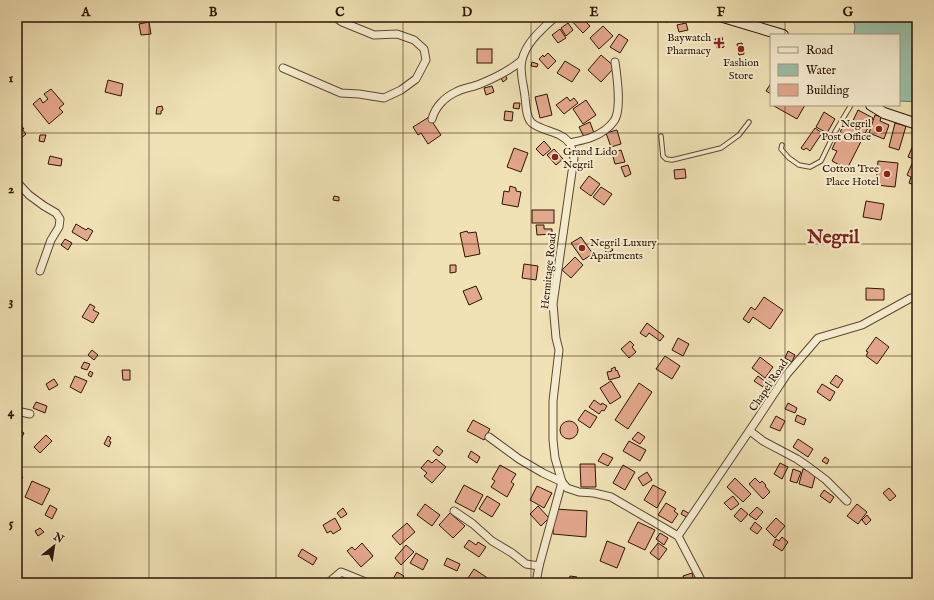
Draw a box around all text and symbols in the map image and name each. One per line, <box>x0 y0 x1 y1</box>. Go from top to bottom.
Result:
text: A <box>81 4 92 21</box>
text: B <box>209 4 218 21</box>
text: C <box>335 4 345 21</box>
text: D <box>462 4 473 21</box>
text: E <box>589 4 599 21</box>
text: F <box>717 4 726 21</box>
text: G <box>843 4 854 21</box>
place label: Baywatch Pharmacy <box>667 31 712 58</box>
legend <box>770 34 900 106</box>
marker: Baywatch Pharmacy <box>714 38 724 48</box>
text: Road <box>806 43 834 58</box>
marker: Fashion Store <box>736 44 746 54</box>
place label: Fashion Store <box>723 56 759 83</box>
text: Water <box>806 63 837 78</box>
text: 1 <box>9 70 14 87</box>
text: Building <box>806 83 850 98</box>
place label: Negril Post Office <box>821 117 871 144</box>
marker: Negril Post Office <box>874 124 884 134</box>
place label: Grand Lido Negril <box>563 145 617 172</box>
marker: Grand Lido Negril <box>550 152 560 162</box>
place label: Cotton Tree Place Hotel <box>822 162 879 189</box>
marker: Cotton Tree Place Hotel <box>882 169 892 179</box>
text: 2 <box>8 181 14 198</box>
district label: Negril <box>806 226 860 250</box>
street label: Hermitage Road <box>538 232 560 310</box>
place label: Negril Luxury Apartments <box>589 236 657 263</box>
marker: Negril Luxury Apartments <box>577 243 587 253</box>
text: 3 <box>9 293 14 310</box>
street label: Chapel Road <box>746 357 791 414</box>
text: 4 <box>8 404 15 421</box>
text: 5 <box>9 515 14 532</box>
north arrow <box>34 526 74 566</box>
text: N <box>50 529 67 547</box>

